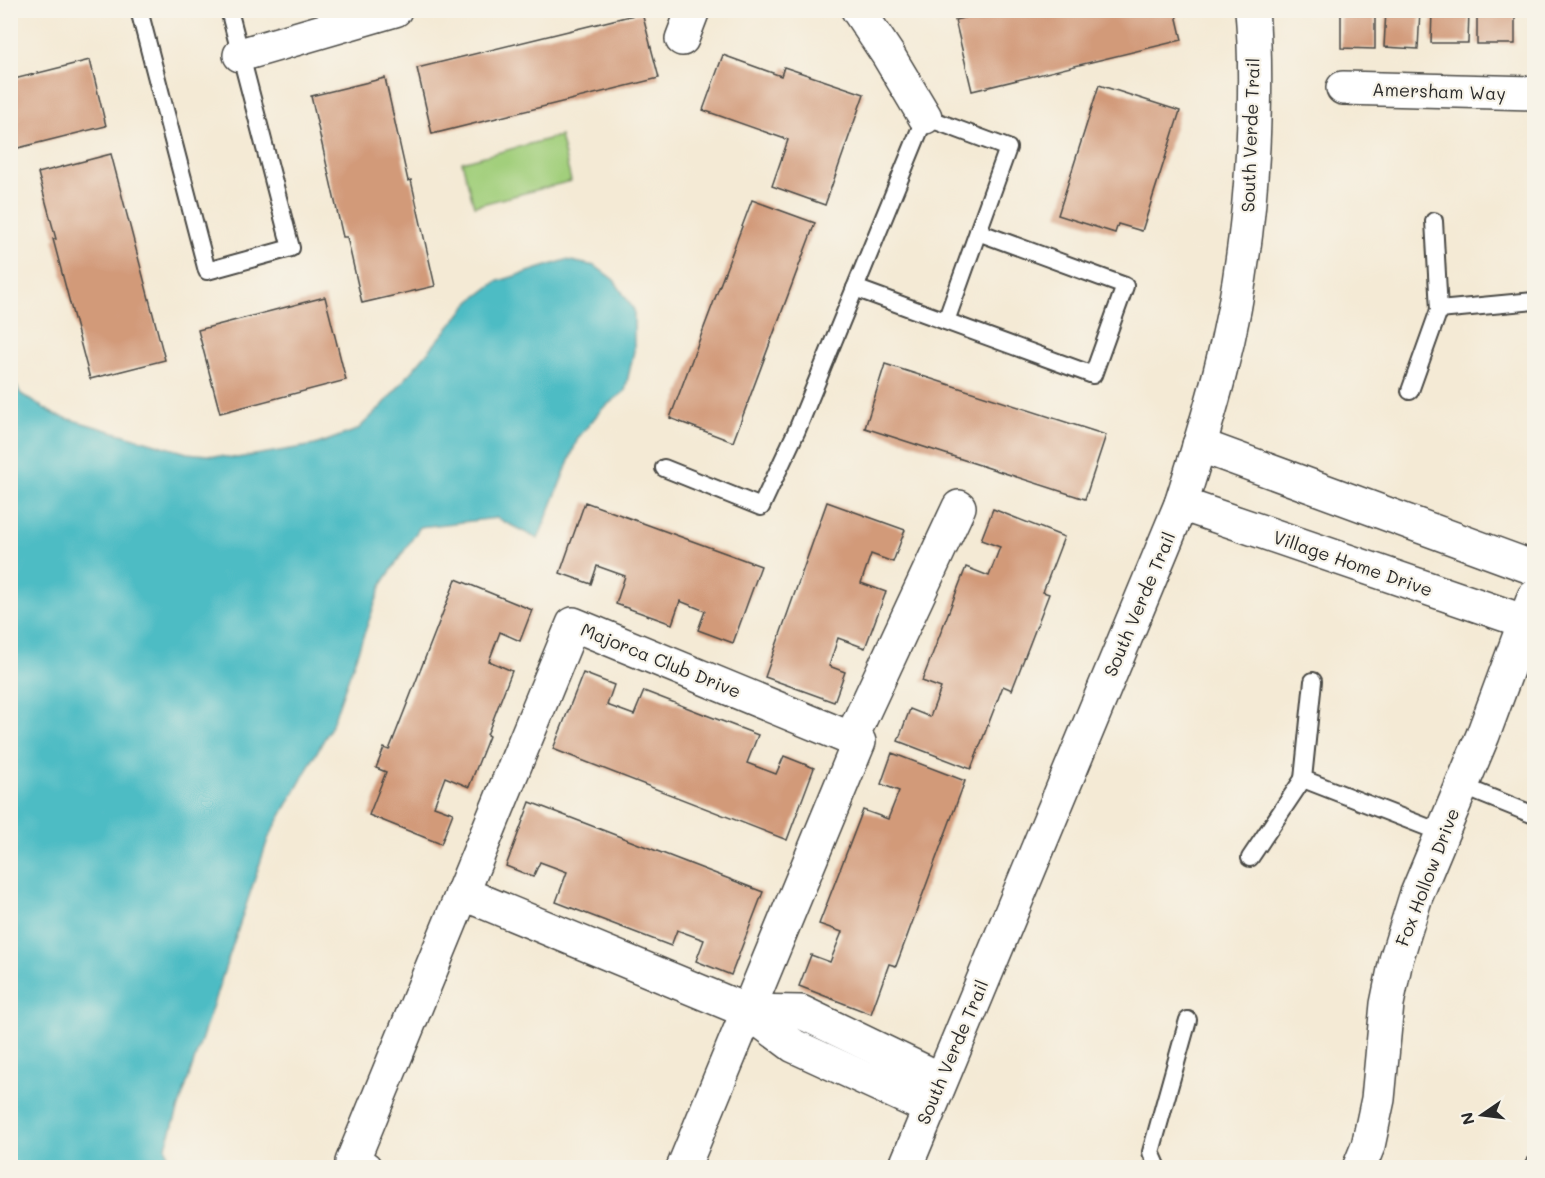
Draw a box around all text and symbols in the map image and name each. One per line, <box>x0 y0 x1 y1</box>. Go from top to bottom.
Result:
street label: South Verde Trail <box>1235 57 1265 213</box>
street label: Amersham Way <box>1372 77 1506 105</box>
street label: Village Home Drive <box>1270 524 1436 602</box>
street label: South Verde Trail <box>1098 528 1180 680</box>
street label: Majorca Club Drive <box>577 617 745 703</box>
street label: Fox Hollow Drive <box>1390 804 1464 950</box>
street label: South Verde Trail <box>911 976 993 1128</box>
north arrow <box>1452 1085 1512 1145</box>
text: N <box>1455 1110 1479 1127</box>

